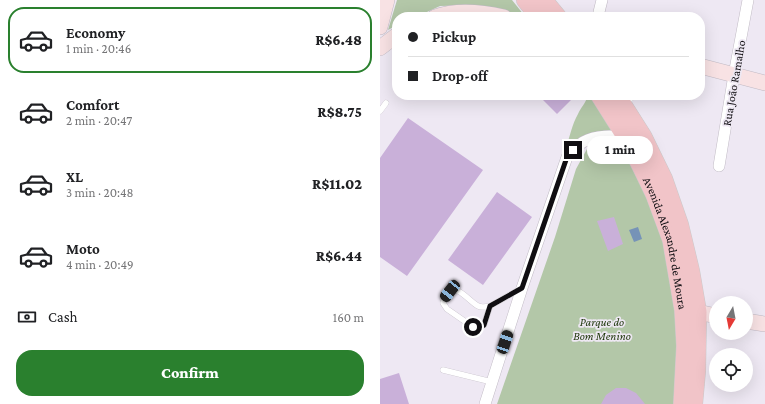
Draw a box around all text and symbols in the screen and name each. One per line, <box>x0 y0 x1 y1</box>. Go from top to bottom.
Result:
icon: car <box>18 22 54 58</box>
text: Economy <box>66 25 125 41</box>
text: Pickup <box>432 29 476 45</box>
text: R$6.48 <box>315 32 362 48</box>
street label: Rua João Ramalho <box>720 39 748 127</box>
text: 1 min · 20:46 <box>66 41 131 56</box>
text: Drop-off <box>432 68 488 84</box>
icon: car <box>18 94 54 130</box>
text: Comfort <box>66 97 120 113</box>
text: R$8.75 <box>317 104 362 120</box>
text: 2 min · 20:47 <box>66 113 132 128</box>
callout: 1 min <box>587 136 653 164</box>
route end <box>564 141 582 159</box>
text: 1 min <box>605 142 635 157</box>
icon: car <box>18 166 54 202</box>
text: XL <box>66 169 83 185</box>
street label: Avenida Alexandre de Moura <box>640 175 690 311</box>
text: R$11.02 <box>312 176 362 192</box>
text: 3 min · 20:48 <box>66 185 134 200</box>
icon: car <box>18 238 54 274</box>
text: Moto <box>66 241 100 257</box>
text: R$6.44 <box>316 248 362 264</box>
text: 4 min · 20:49 <box>66 257 134 272</box>
car <box>438 278 462 304</box>
north arrow <box>709 296 753 340</box>
map controls <box>709 296 753 392</box>
icon: cash <box>16 306 38 328</box>
text: Cash <box>48 309 78 325</box>
text: 160 m <box>333 310 364 325</box>
park label: Parque do Bom Menino <box>573 315 631 343</box>
route start <box>464 318 482 336</box>
car <box>496 329 514 355</box>
button: locate <box>709 348 753 392</box>
button: Confirm <box>16 350 364 396</box>

